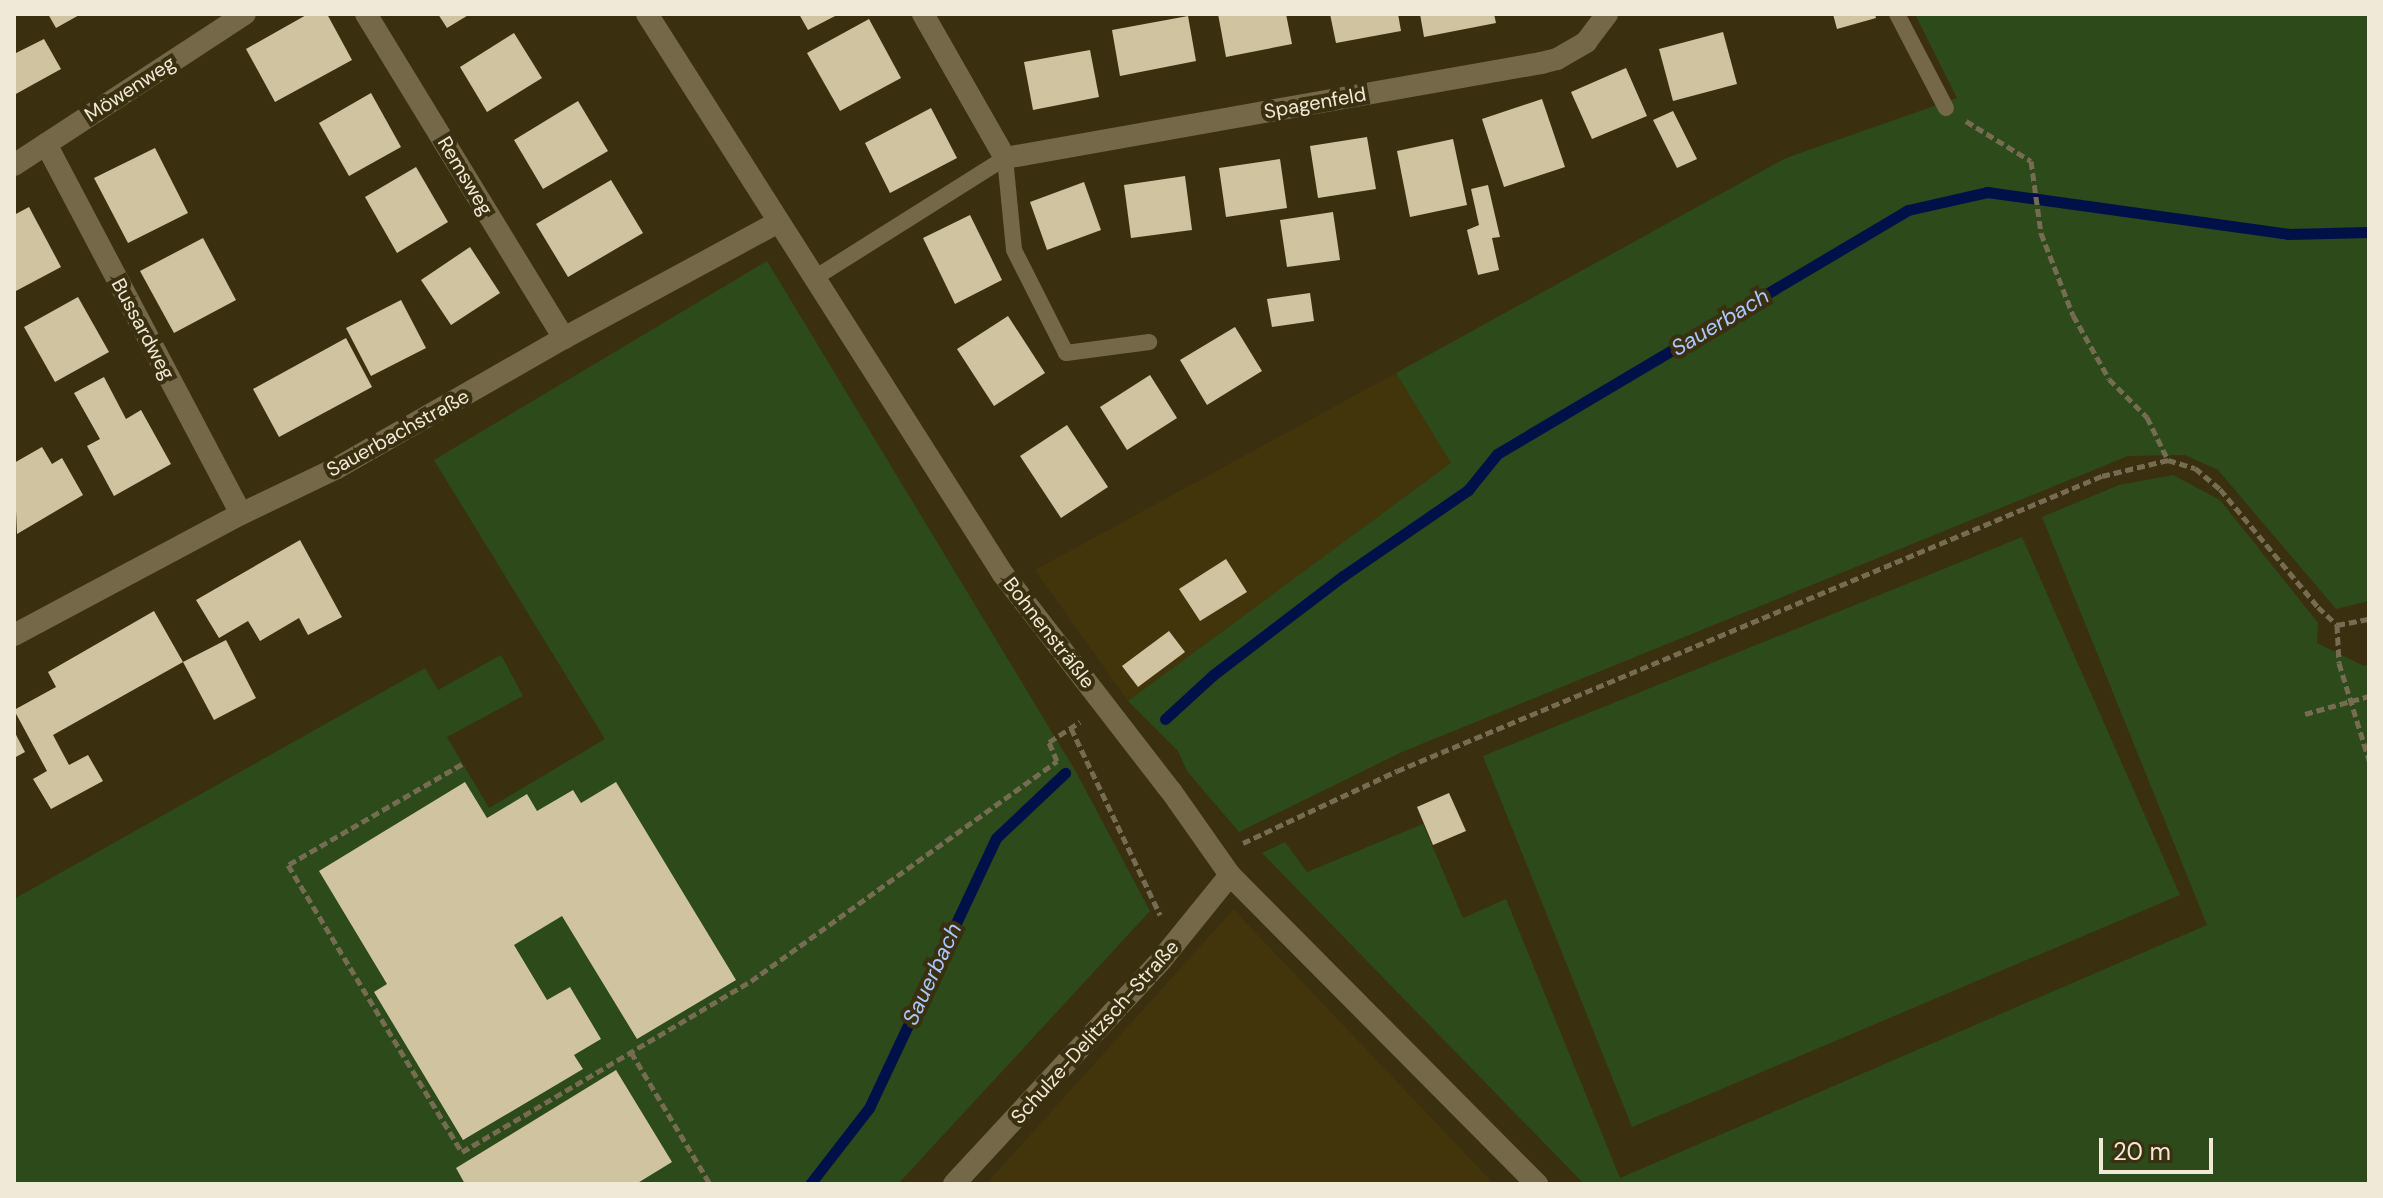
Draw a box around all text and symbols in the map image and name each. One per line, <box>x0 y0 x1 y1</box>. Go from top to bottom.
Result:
street label: Möwenweg <box>80 51 180 127</box>
street label: Spagenfeld <box>1262 82 1368 124</box>
street label: Remsweg <box>432 132 498 220</box>
street label: Bussardweg <box>106 274 180 384</box>
water label: Sauerbach <box>1666 283 1774 361</box>
street label: Sauerbachstraße <box>323 384 473 482</box>
street label: Bohnensträßle <box>998 573 1100 693</box>
water label: Sauerbach <box>897 919 967 1029</box>
street label: Schulze-Delitzsch-Straße <box>1006 935 1184 1129</box>
scale bar <box>2103 1122 2217 1172</box>
text: 20 m <box>2113 1136 2171 1167</box>

